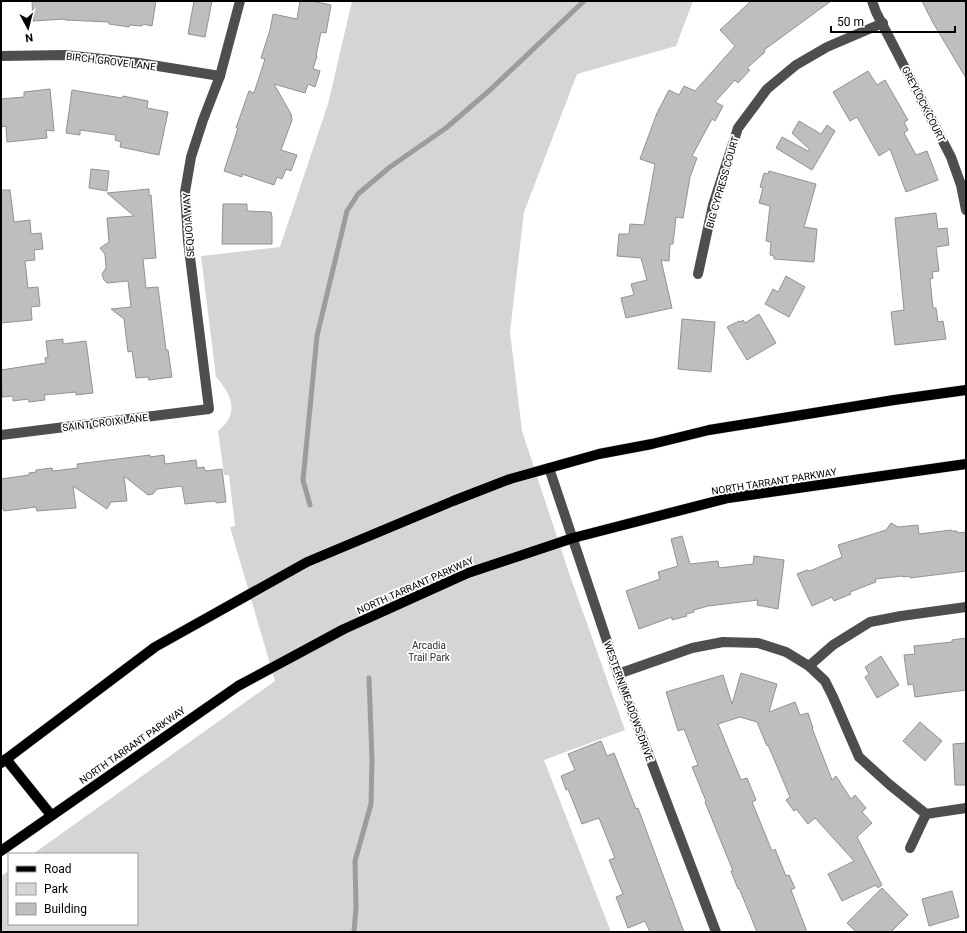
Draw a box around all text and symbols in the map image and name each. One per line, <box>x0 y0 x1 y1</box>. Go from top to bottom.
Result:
north arrow <box>8 8 48 48</box>
scale bar <box>831 8 955 34</box>
text: 50 m <box>837 15 864 29</box>
text: N <box>24 31 34 44</box>
street label: BIRCH GROVE LANE <box>65 51 157 72</box>
street label: GREYLOCK COURT <box>900 65 947 144</box>
street label: BIG CYPRESS COURT <box>704 135 741 229</box>
street label: SEQUOIA WAY <box>181 192 196 257</box>
street label: SAINT CROIX LANE <box>62 412 149 433</box>
street label: NORTH TARRANT PARKWAY <box>711 466 838 497</box>
street label: NORTH TARRANT PARKWAY <box>355 555 475 616</box>
park label: Arcadia Trail Park <box>408 640 451 663</box>
street label: WESTERN MEADOWS DRIVE <box>602 640 656 763</box>
street label: NORTH TARRANT PARKWAY <box>77 705 187 786</box>
legend <box>8 853 138 925</box>
text: Road <box>44 862 72 876</box>
text: Park <box>44 882 69 896</box>
text: Building <box>44 902 87 916</box>

